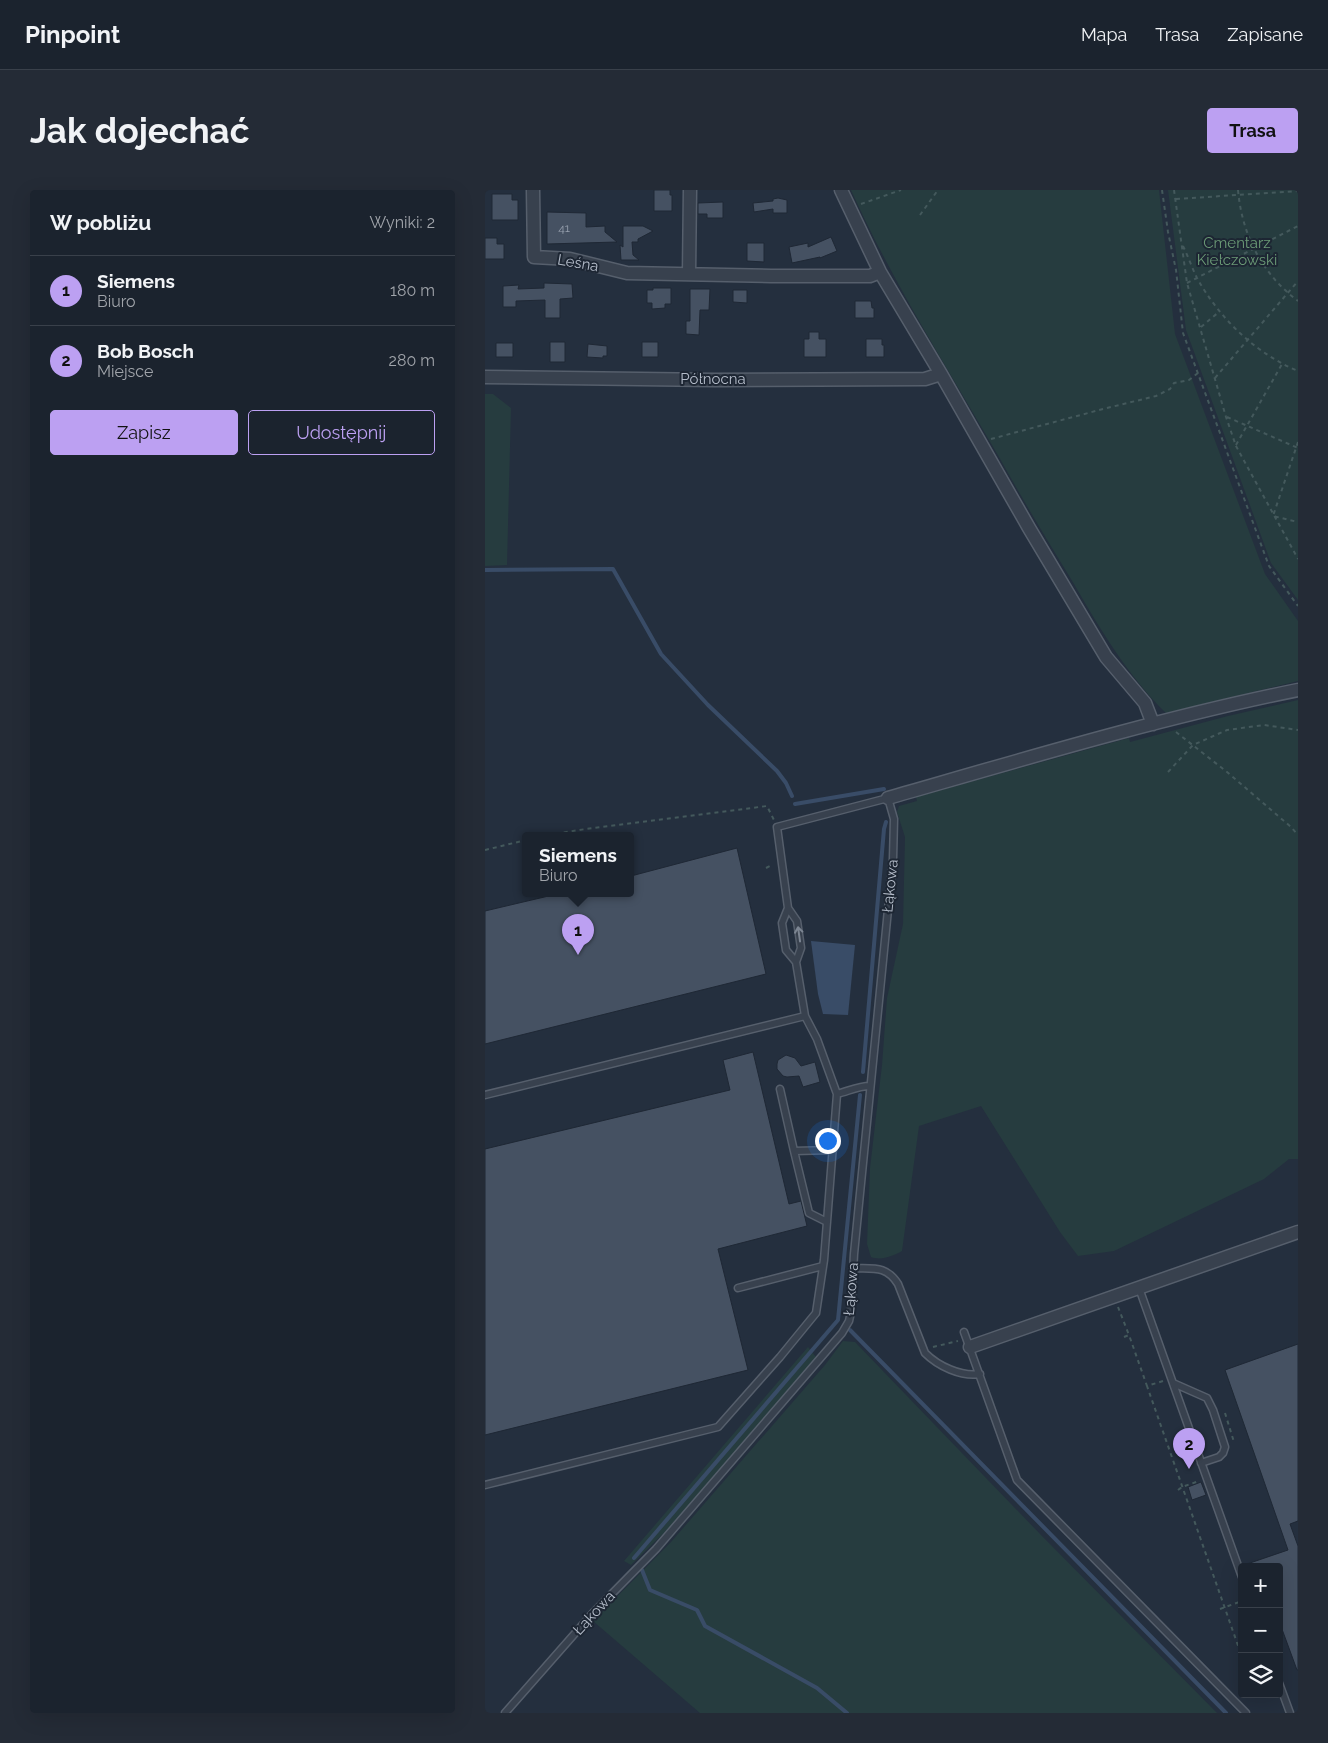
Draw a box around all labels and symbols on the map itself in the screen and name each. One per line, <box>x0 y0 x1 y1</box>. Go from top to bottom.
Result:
house number: 41 <box>558 221 570 235</box>
park label: Cmentarz Kiełczowski <box>1197 234 1277 269</box>
street label: Leśna <box>556 251 600 275</box>
street label: Północna <box>680 370 746 388</box>
street label: Łąkowa <box>878 859 902 913</box>
pin: 1 <box>562 914 594 955</box>
one-way arrow <box>794 926 804 942</box>
your location <box>815 1128 841 1154</box>
street label: Łąkowa <box>840 1262 862 1316</box>
pin: 2 <box>1173 1428 1205 1469</box>
street label: Łąkowa <box>569 1587 619 1639</box>

